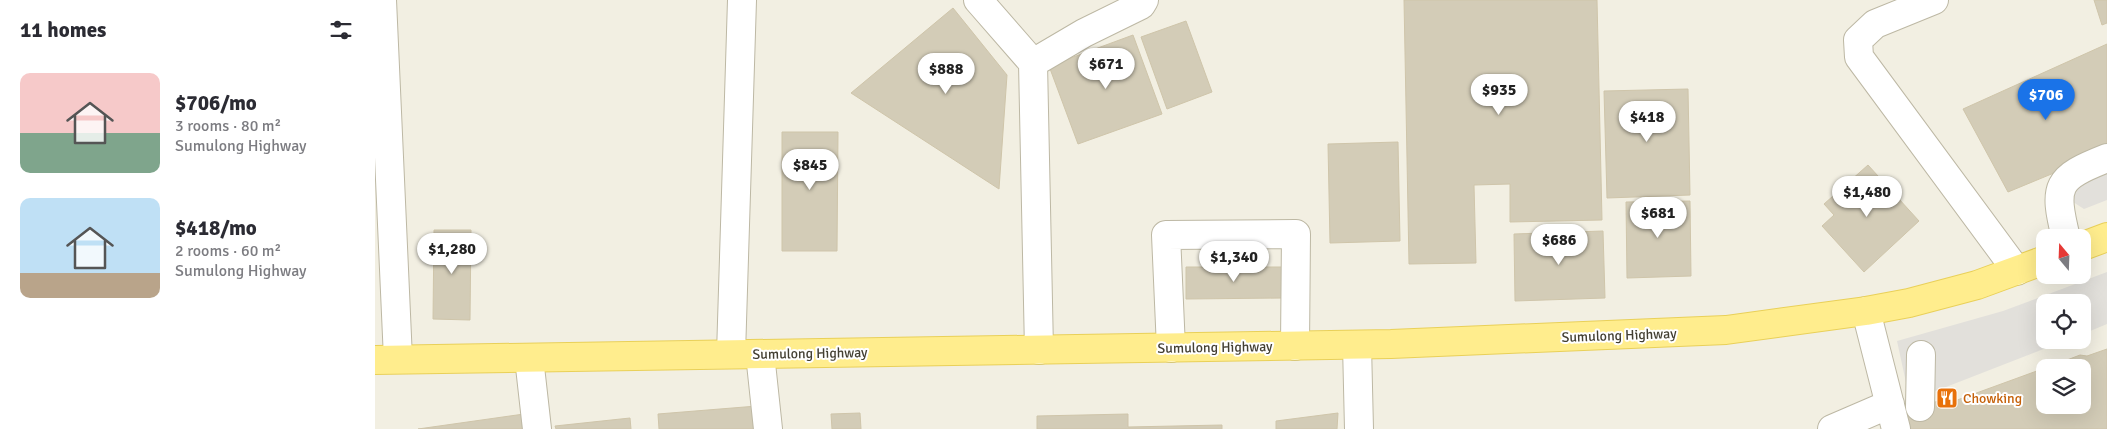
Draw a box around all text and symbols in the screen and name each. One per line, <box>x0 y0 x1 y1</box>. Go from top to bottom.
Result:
icon: filters <box>327 16 355 44</box>
text: 11 homes <box>20 17 106 43</box>
pin: $671 <box>1076 48 1136 90</box>
pin: $888 <box>916 52 976 95</box>
text: $671 <box>1089 54 1123 74</box>
text: $888 <box>929 59 963 79</box>
pin: $935 <box>1469 74 1529 116</box>
pin: $706 <box>2016 78 2076 121</box>
text: $935 <box>1482 80 1516 100</box>
text: $706 <box>2029 85 2063 105</box>
text: $706/mo <box>175 90 257 116</box>
icon: home <box>60 93 120 153</box>
pin: $418 <box>1617 100 1677 143</box>
text: $418 <box>1630 107 1664 127</box>
text: 3 rooms · 80 m² <box>175 116 281 136</box>
text: Sumulong Highway <box>175 136 307 156</box>
pin: $845 <box>780 148 840 191</box>
text: $845 <box>793 155 827 175</box>
pin: $1,480 <box>1826 176 1908 218</box>
text: $1,480 <box>1843 182 1891 202</box>
pin: $681 <box>1628 196 1688 239</box>
text: $681 <box>1641 203 1675 223</box>
text: $418/mo <box>175 215 257 241</box>
icon: home <box>60 218 120 278</box>
pin: $686 <box>1529 224 1589 266</box>
north arrow <box>2036 229 2091 284</box>
map controls <box>2036 229 2091 414</box>
text: $686 <box>1542 230 1576 250</box>
pin: $1,280 <box>411 232 493 275</box>
text: $1,280 <box>428 239 476 259</box>
pin: $1,340 <box>1193 240 1275 283</box>
text: 2 rooms · 60 m² <box>175 241 281 261</box>
text: $1,340 <box>1210 247 1258 267</box>
text: Sumulong Highway <box>175 261 307 281</box>
button: locate <box>2036 294 2091 349</box>
street label: Sumulong Highway <box>1561 325 1677 346</box>
street label: Sumulong Highway <box>1157 338 1273 357</box>
street label: Sumulong Highway <box>752 344 868 363</box>
button: layers <box>2036 359 2091 414</box>
restaurant icon: Chowking <box>1935 386 1959 410</box>
place label: Chowking <box>1963 390 2022 407</box>

